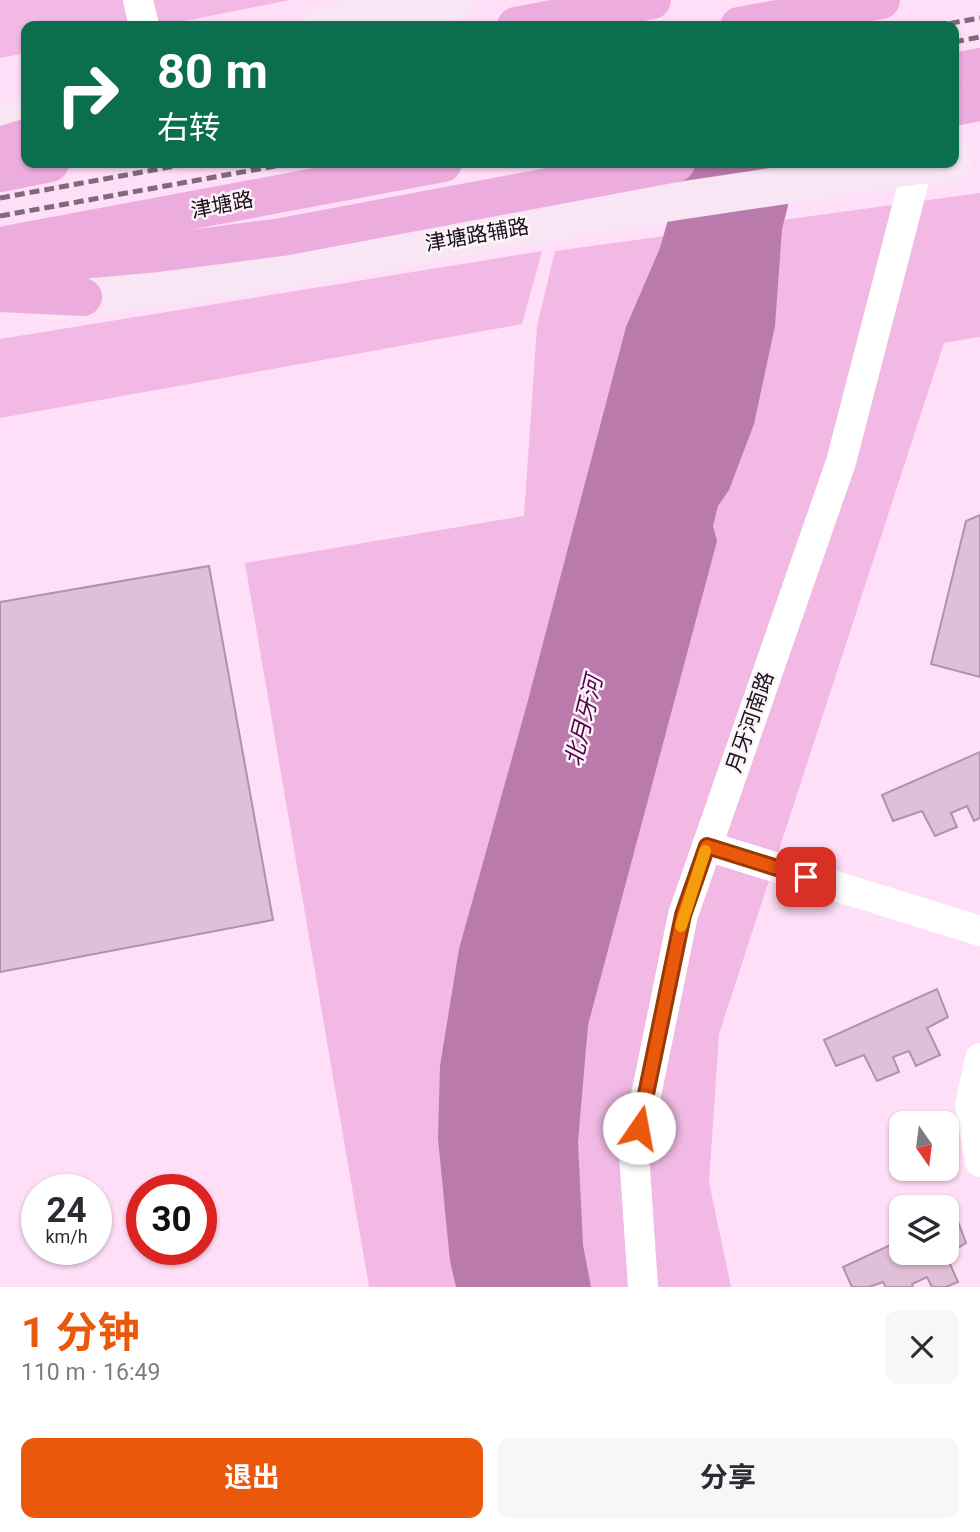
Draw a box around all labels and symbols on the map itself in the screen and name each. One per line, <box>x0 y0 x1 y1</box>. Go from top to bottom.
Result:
street label: 津塘路 <box>189 187 255 223</box>
street label: 津塘路辅路 <box>423 214 531 256</box>
street label: 月牙河南路 <box>722 668 778 776</box>
water label: 北月牙河 <box>560 669 609 769</box>
pin <box>776 847 836 907</box>
position arrow <box>602 1091 676 1165</box>
north arrow <box>889 1111 959 1181</box>
speed limit sign: 30 <box>126 1174 217 1265</box>

